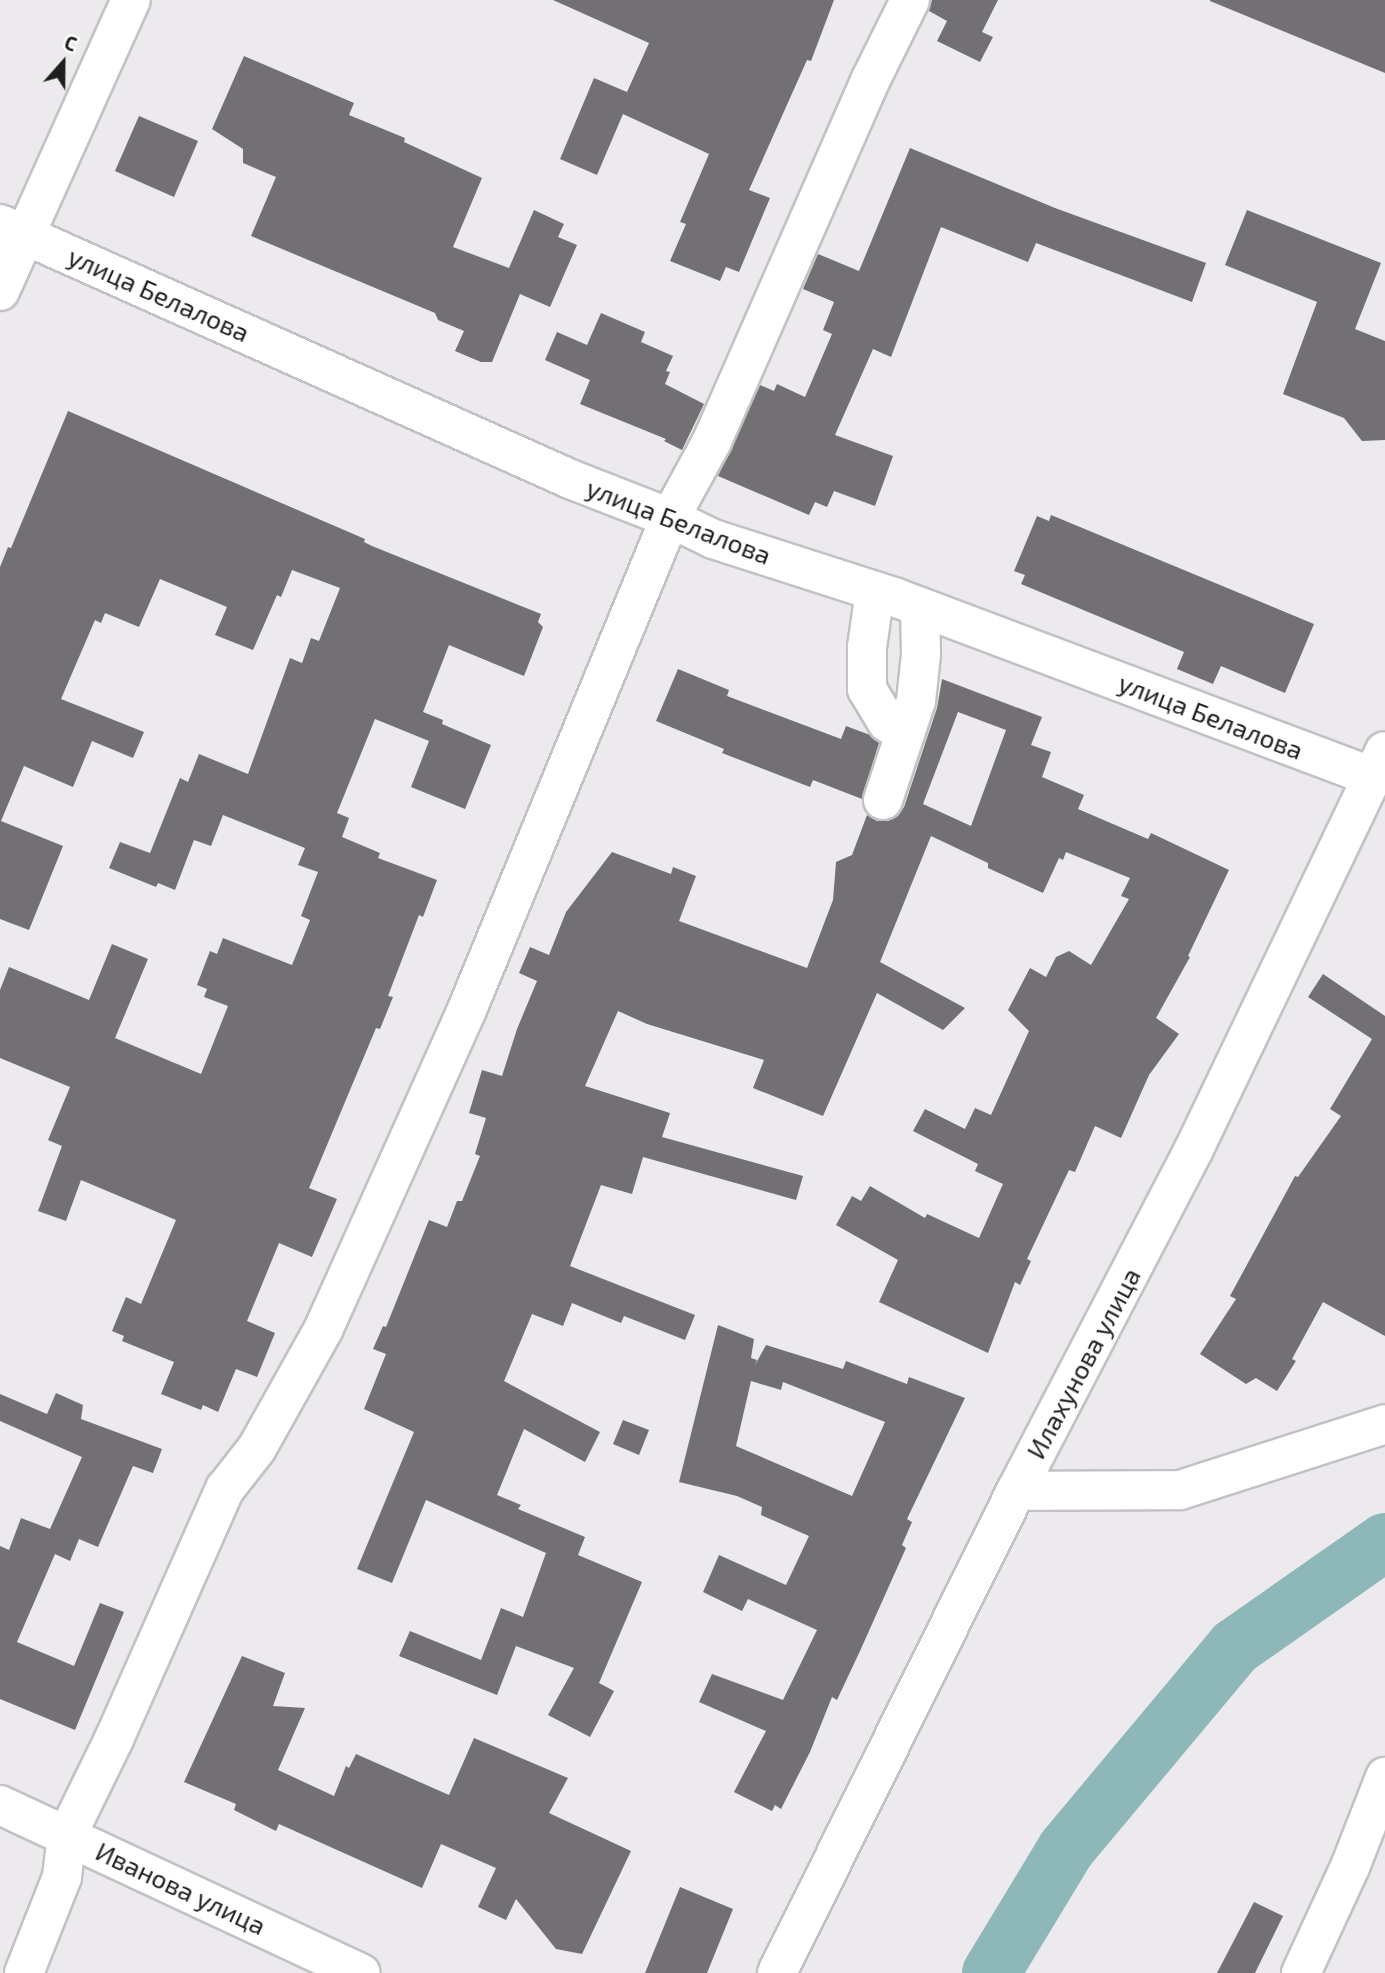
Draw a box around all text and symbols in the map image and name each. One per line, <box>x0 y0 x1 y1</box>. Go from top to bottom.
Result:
north arrow <box>28 28 98 98</box>
text: С <box>61 30 80 56</box>
street label: улица Белалова <box>63 240 255 348</box>
street label: улица Белалова <box>582 471 776 571</box>
street label: улица Белалова <box>1114 666 1308 766</box>
street label: Илахунова улица <box>1020 1262 1146 1464</box>
street label: Иванова улица <box>91 1835 271 1941</box>

